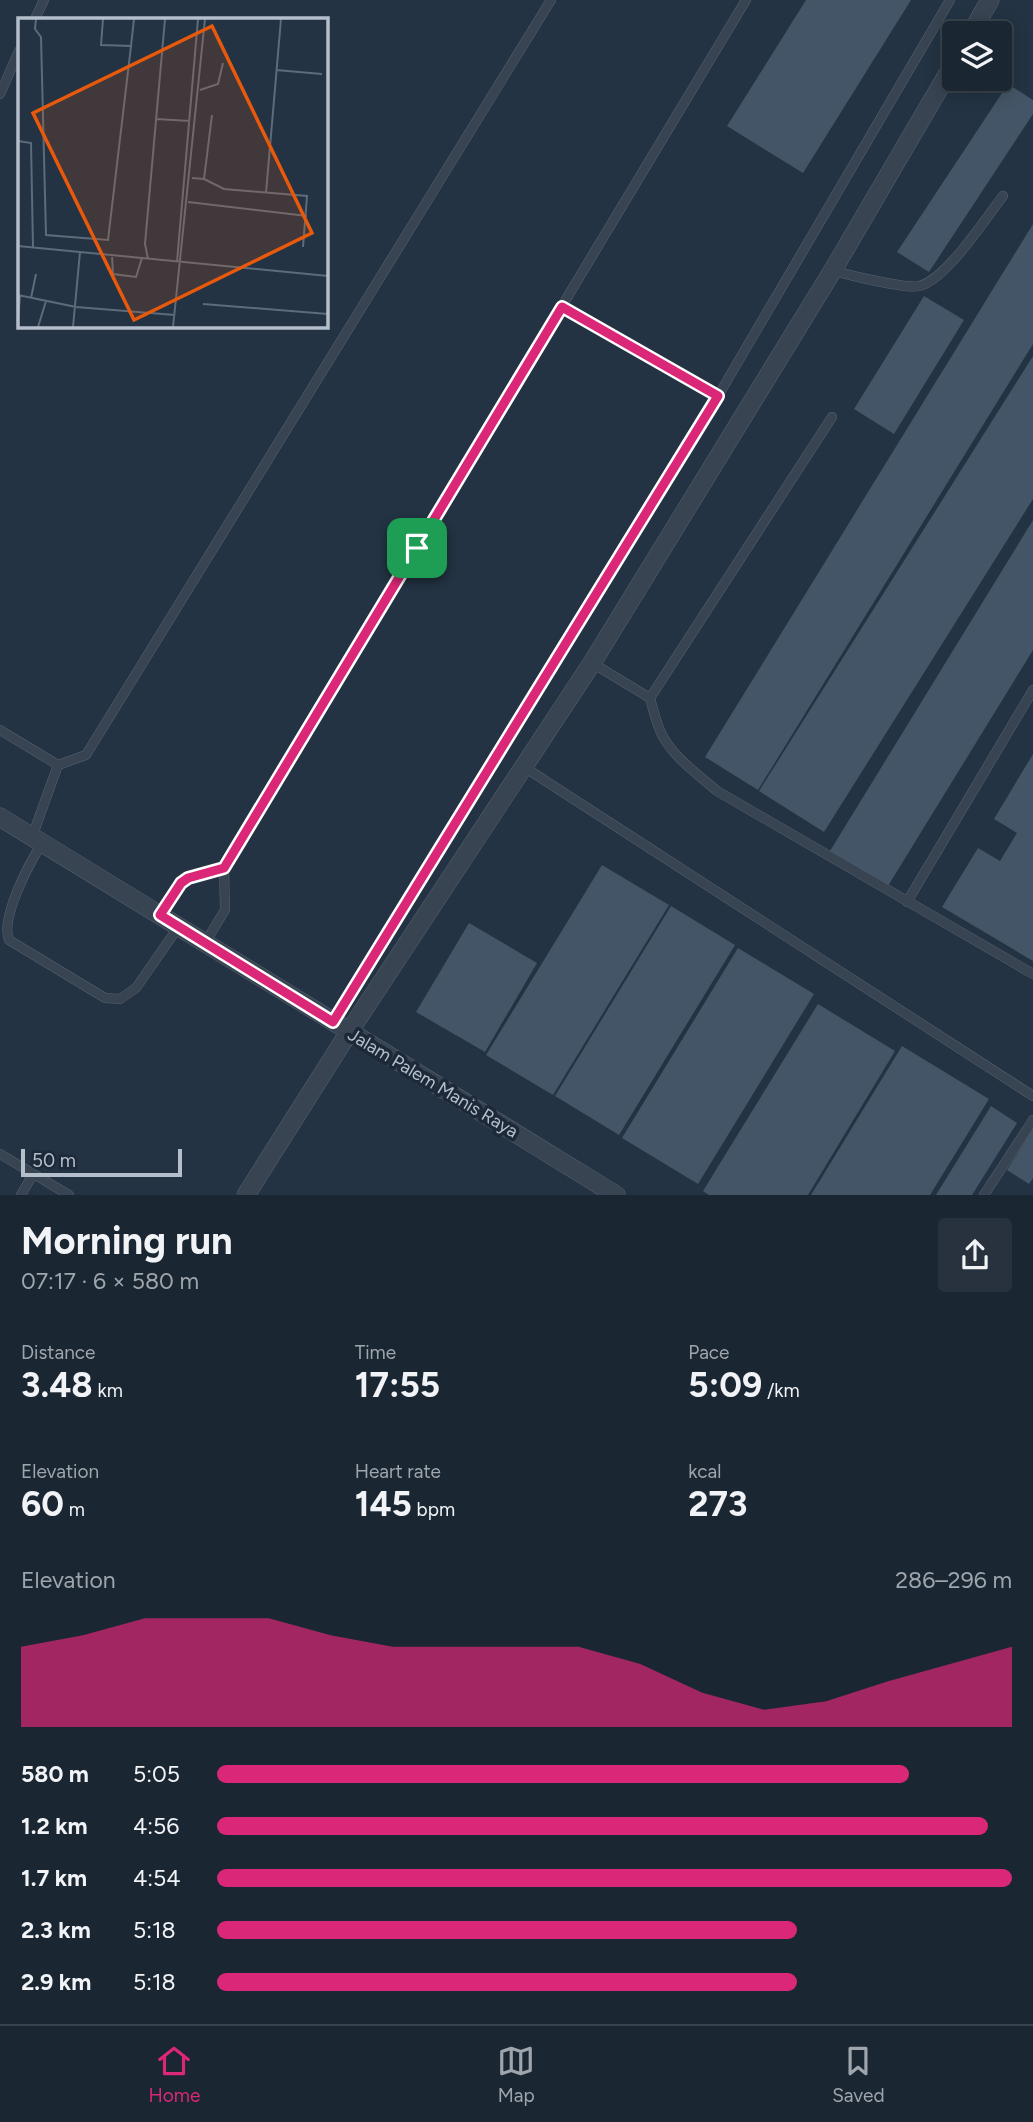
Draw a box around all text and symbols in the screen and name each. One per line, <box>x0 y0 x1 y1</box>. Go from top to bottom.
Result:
inset map <box>18 18 327 327</box>
map controls <box>942 21 1012 91</box>
button: layers <box>942 21 1012 91</box>
pin <box>387 518 447 578</box>
icon: arrive <box>398 529 436 567</box>
street label: Jalam Palem Manis Raya <box>344 1023 522 1143</box>
scale bar <box>21 1146 182 1177</box>
text: 50 m <box>32 1149 76 1172</box>
text: Morning run <box>21 1218 233 1264</box>
button: share <box>938 1218 1012 1292</box>
text: 07:17 · 6 × 580 m <box>21 1267 199 1295</box>
text: Distance <box>21 1341 95 1364</box>
text: Time <box>355 1341 396 1364</box>
text: Pace <box>688 1341 729 1364</box>
text: 3.48 <box>21 1364 93 1406</box>
text: 17:55 <box>355 1364 440 1406</box>
text: 5:09 <box>688 1364 762 1406</box>
text: km <box>93 1379 123 1402</box>
text: /km <box>762 1379 800 1402</box>
text: Elevation <box>21 1460 99 1483</box>
text: Heart rate <box>355 1460 441 1483</box>
text: kcal <box>688 1460 722 1483</box>
text: 60 <box>21 1483 64 1525</box>
text: 145 <box>355 1483 412 1525</box>
text: 273 <box>688 1483 748 1525</box>
text: m <box>64 1498 85 1521</box>
text: bpm <box>412 1498 455 1521</box>
text: Elevation <box>21 1566 116 1594</box>
text: 286–296 m <box>895 1566 1012 1594</box>
text: 580 m <box>21 1760 89 1788</box>
text: 5:05 <box>133 1760 180 1788</box>
text: 1.2 km <box>21 1812 88 1840</box>
text: 4:56 <box>133 1812 179 1840</box>
text: 1.7 km <box>21 1864 87 1892</box>
text: 4:54 <box>133 1864 181 1892</box>
text: 2.3 km <box>21 1916 91 1944</box>
text: 5:18 <box>133 1916 176 1944</box>
text: 2.9 km <box>21 1968 91 1996</box>
text: 5:18 <box>133 1968 176 1996</box>
tab: Home <box>148 2042 200 2107</box>
tab: Map <box>497 2042 535 2107</box>
tab: Saved <box>832 2042 885 2107</box>

